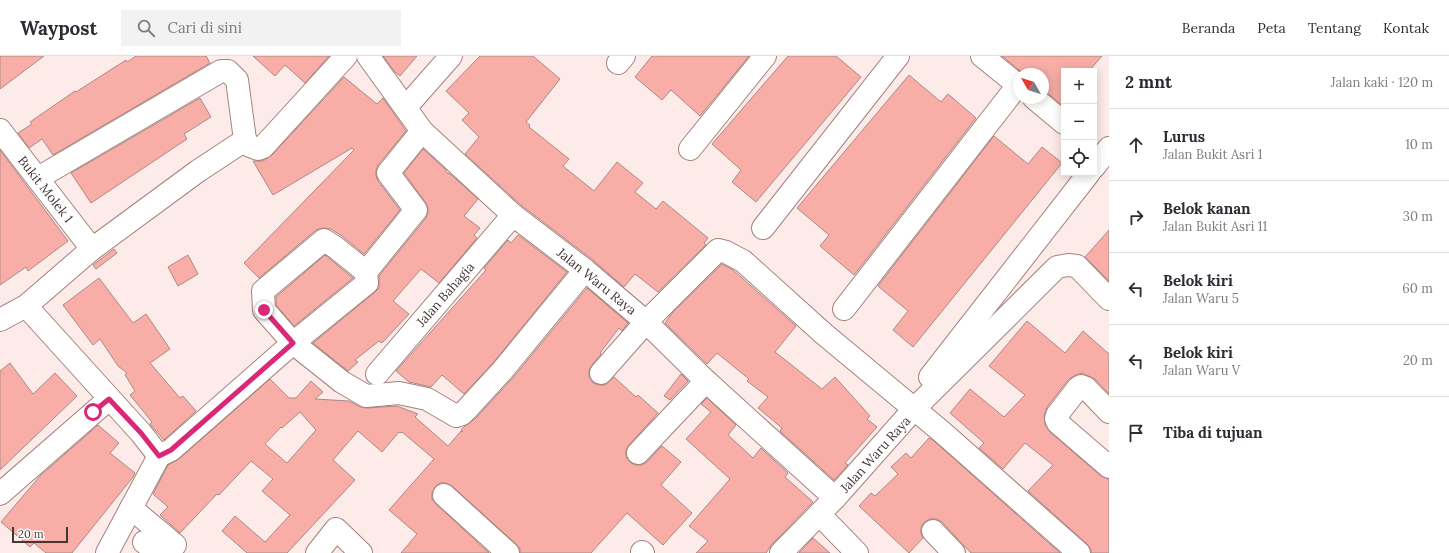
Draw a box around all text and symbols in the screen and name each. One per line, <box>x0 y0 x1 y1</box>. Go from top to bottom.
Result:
search box <box>121 10 401 46</box>
text: Waypost <box>20 16 97 40</box>
icon: search <box>135 17 157 39</box>
text: Cari di sini <box>167 18 242 37</box>
text: Beranda <box>1182 19 1235 37</box>
text: Peta <box>1257 19 1286 37</box>
text: Tentang <box>1308 19 1361 37</box>
text: Kontak <box>1383 19 1429 37</box>
north arrow <box>1013 68 1049 104</box>
map controls <box>1061 68 1097 176</box>
button: + <box>1061 68 1097 104</box>
text: 2 mnt <box>1125 71 1172 93</box>
text: Jalan kaki · 120 m <box>1331 74 1433 91</box>
button: − <box>1061 104 1097 140</box>
text: Lurus <box>1163 127 1205 146</box>
icon: ahead <box>1125 134 1147 156</box>
text: 10 m <box>1405 136 1433 153</box>
button: locate <box>1061 140 1097 176</box>
text: Jalan Bukit Asri 1 <box>1163 146 1263 163</box>
street label: Bukit Molek 1 <box>14 152 77 226</box>
text: Belok kanan <box>1163 199 1251 218</box>
icon: right <box>1125 206 1147 228</box>
text: 30 m <box>1403 208 1433 225</box>
text: Jalan Bukit Asri 11 <box>1163 218 1267 235</box>
street label: Jalan Waru Raya <box>553 244 640 319</box>
street label: Jalan Bahagia <box>412 258 478 331</box>
text: Belok kiri <box>1163 271 1233 290</box>
icon: left <box>1125 278 1147 300</box>
text: 60 m <box>1402 280 1433 297</box>
text: Jalan Waru 5 <box>1163 290 1239 307</box>
route end <box>255 301 273 319</box>
text: Belok kiri <box>1163 343 1233 362</box>
icon: left <box>1125 350 1147 372</box>
text: 20 m <box>1403 352 1433 369</box>
text: Jalan Waru V <box>1163 362 1240 379</box>
route start <box>84 403 102 421</box>
street label: Jalan Waru Raya <box>836 412 914 497</box>
icon: arrive <box>1125 422 1147 444</box>
text: Tiba di tujuan <box>1163 423 1262 442</box>
scale bar <box>12 525 68 544</box>
text: 20 m <box>18 527 43 541</box>

